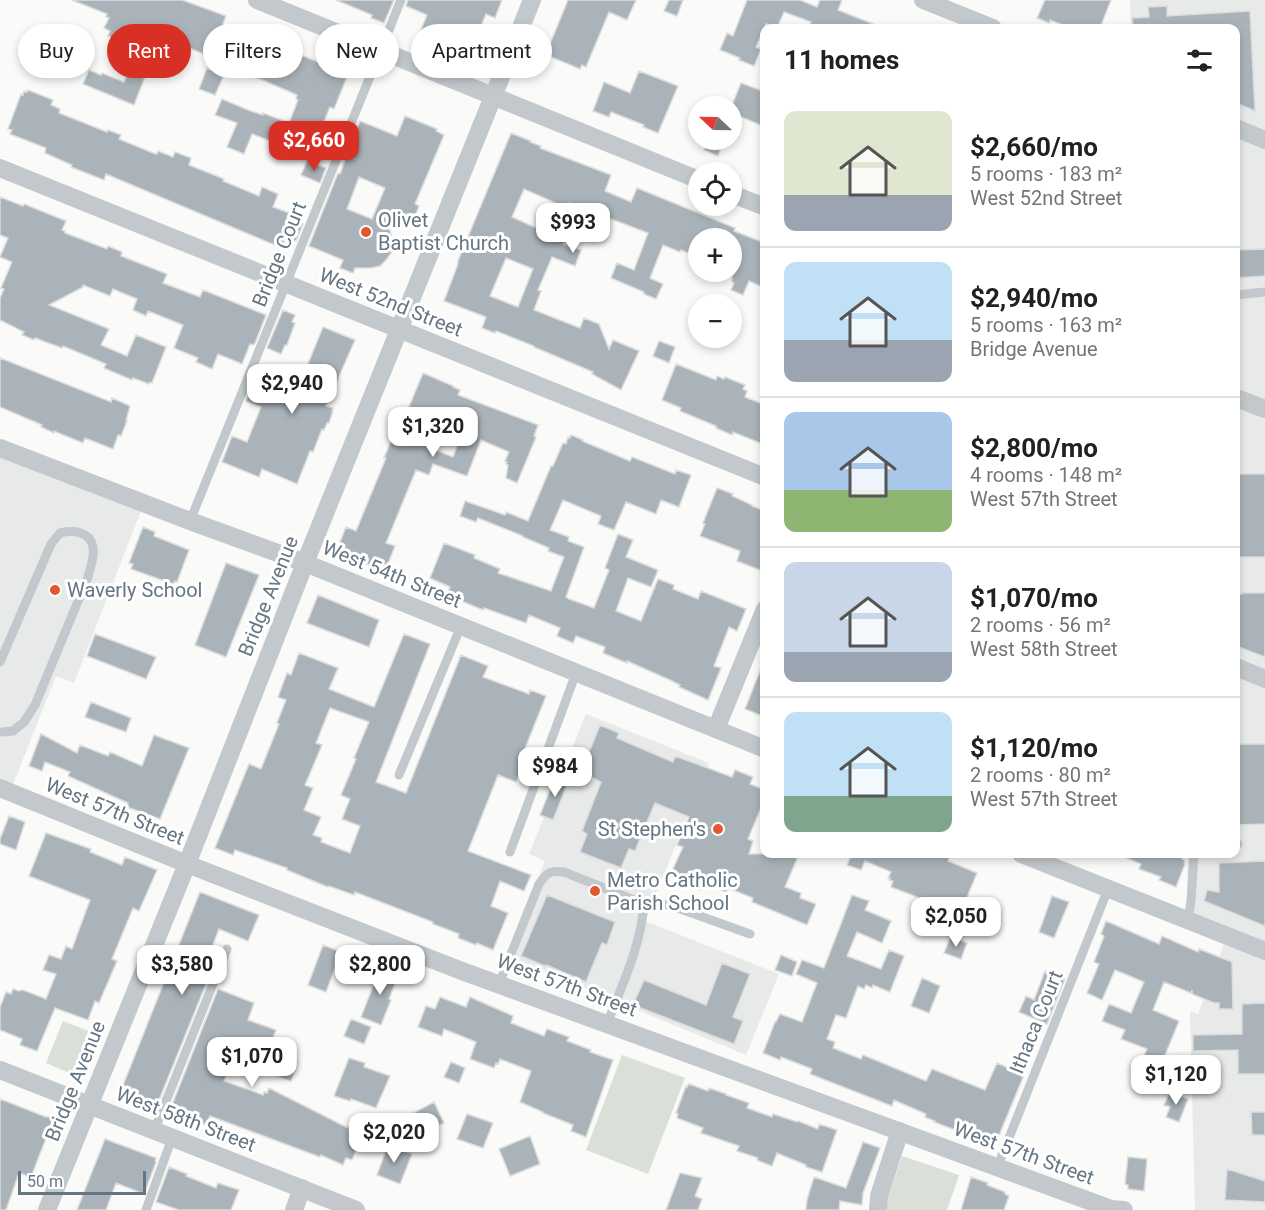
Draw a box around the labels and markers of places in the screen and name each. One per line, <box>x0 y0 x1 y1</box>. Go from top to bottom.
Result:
pin: $2,660 <box>265 121 363 172</box>
pin: $993 <box>537 203 609 254</box>
place label: Olivet Baptist Church <box>378 208 509 255</box>
marker: Olivet Baptist Church <box>359 225 373 239</box>
pin: $2,940 <box>243 364 341 415</box>
pin: $1,320 <box>384 407 482 458</box>
place label: Waverly School <box>67 578 202 602</box>
marker: Waverly School <box>48 583 62 597</box>
pin: $984 <box>519 747 591 798</box>
place label: St Stephen's <box>598 817 706 841</box>
marker: St Stephen's <box>711 822 725 836</box>
place label: Metro Catholic Parish School <box>607 868 738 915</box>
marker: Metro Catholic Parish School <box>588 884 602 898</box>
pin: $2,050 <box>907 897 1005 948</box>
pin: $3,580 <box>133 945 231 996</box>
pin: $2,800 <box>331 945 429 996</box>
pin: $1,070 <box>203 1037 301 1088</box>
pin: $1,120 <box>1127 1055 1225 1106</box>
pin: $2,020 <box>345 1113 443 1164</box>

